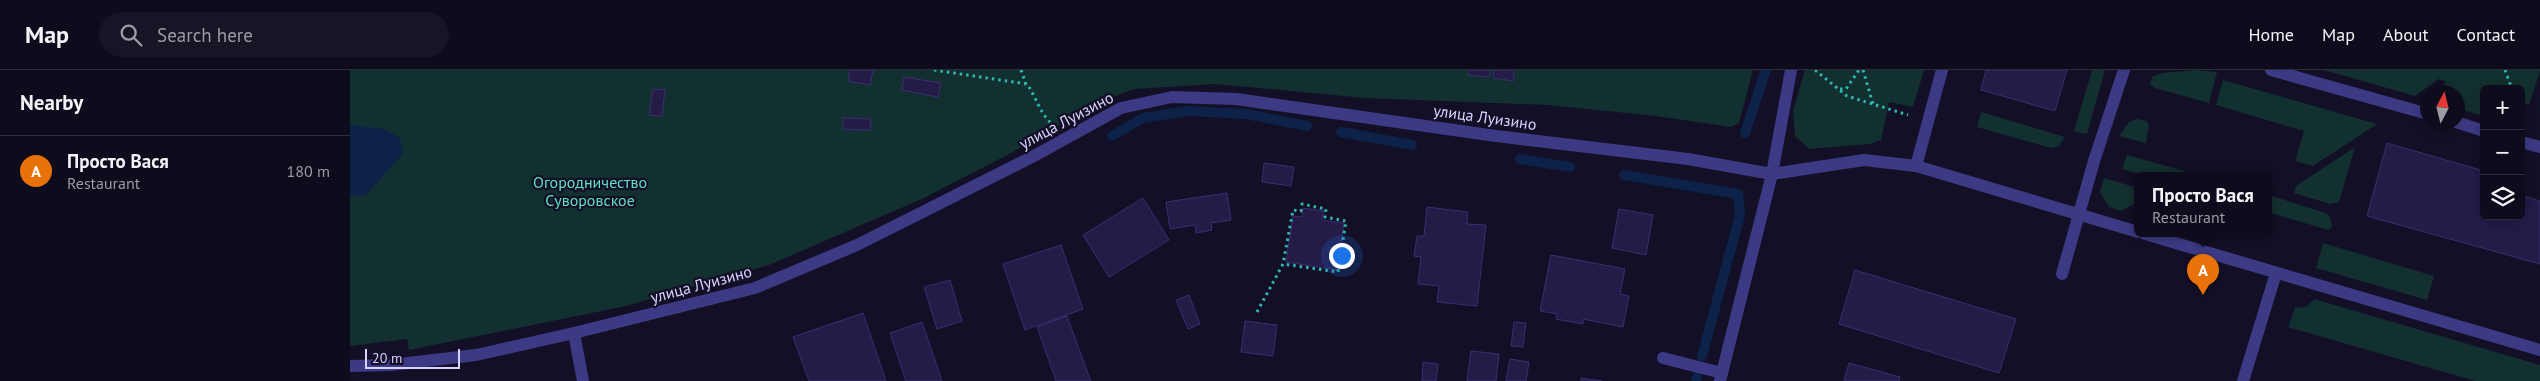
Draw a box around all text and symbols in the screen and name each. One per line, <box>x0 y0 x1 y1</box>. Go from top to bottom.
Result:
search box <box>99 12 449 57</box>
text: Map <box>25 19 69 50</box>
icon: search <box>117 21 145 49</box>
text: Search here <box>157 23 253 47</box>
text: Home <box>2248 23 2294 46</box>
text: Map <box>2322 23 2355 46</box>
text: About <box>2383 23 2429 46</box>
text: Contact <box>2457 23 2515 46</box>
north arrow <box>2420 85 2465 130</box>
map controls <box>2480 85 2525 220</box>
button: + <box>2480 85 2525 130</box>
street label: улица Луизино <box>1015 87 1117 153</box>
text: Nearby <box>20 89 83 116</box>
street label: улица Луизино <box>1432 100 1538 134</box>
button: − <box>2480 130 2525 175</box>
text: Просто Вася <box>67 149 169 173</box>
text: A <box>31 161 41 181</box>
text: 180 m <box>287 161 330 181</box>
park label: Огородничество Суворовское <box>533 172 647 210</box>
popup <box>2134 172 2272 237</box>
text: Restaurant <box>67 173 140 193</box>
button: layers <box>2480 175 2525 220</box>
text: Просто Вася <box>2152 183 2254 207</box>
text: Restaurant <box>2152 207 2225 227</box>
your location <box>1329 243 1355 269</box>
pin: A <box>2187 254 2219 295</box>
street label: улица Луизино <box>648 261 754 307</box>
scale bar <box>365 346 460 369</box>
text: 20 m <box>372 349 402 367</box>

